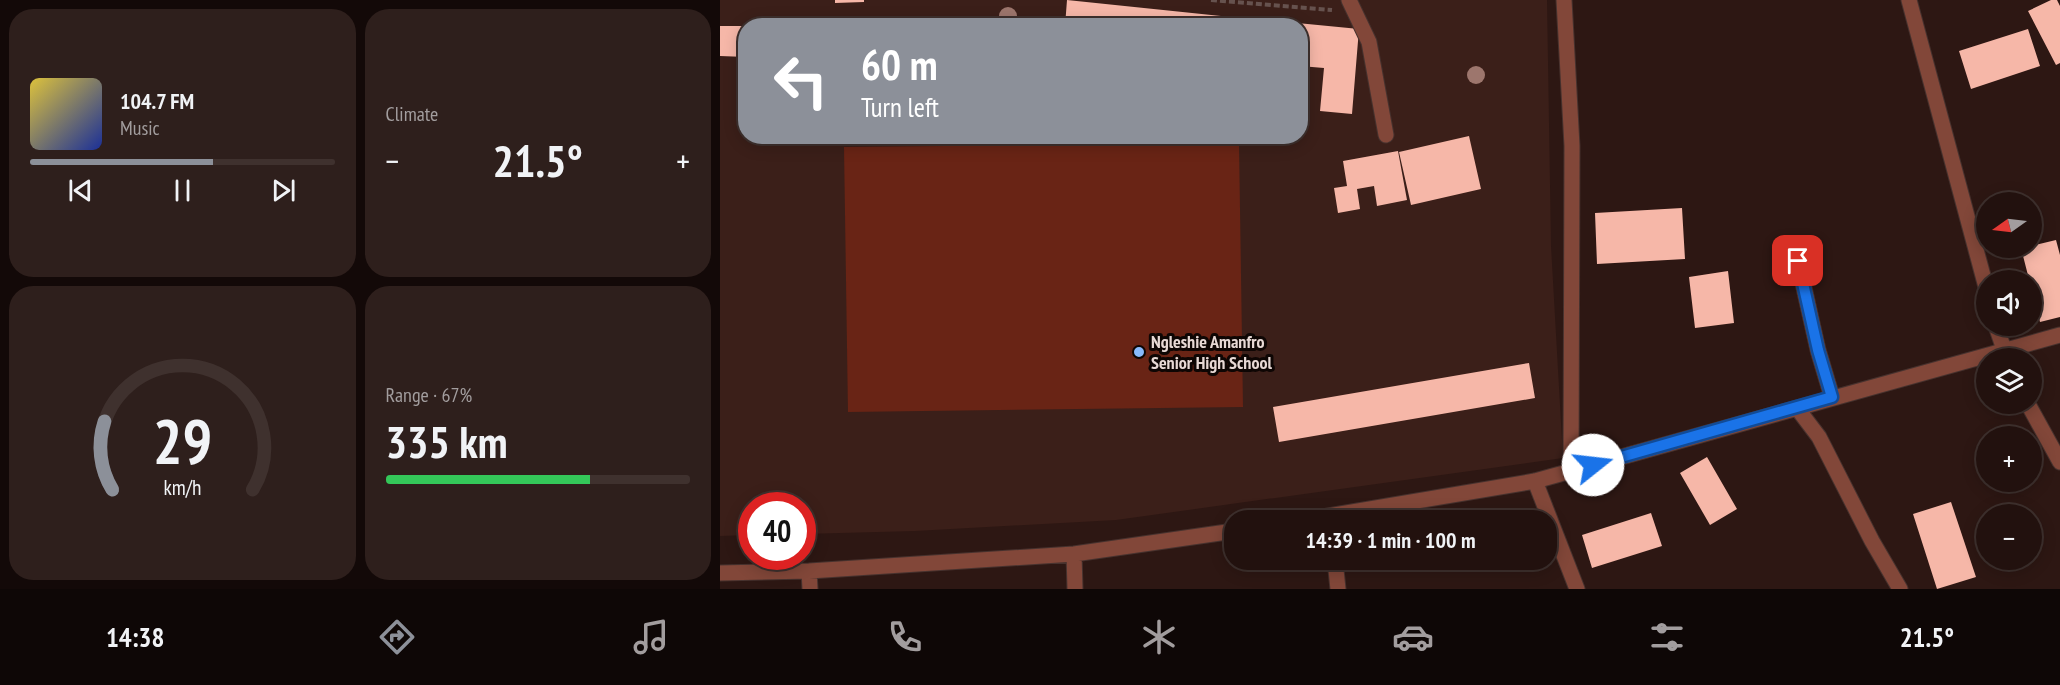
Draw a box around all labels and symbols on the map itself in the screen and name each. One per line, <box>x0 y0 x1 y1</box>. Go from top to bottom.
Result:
north arrow <box>1976 192 2042 258</box>
pin <box>1772 235 1823 286</box>
place label: Ngleshie Amanfro Senior High School <box>1151 330 1272 374</box>
marker: Ngleshie Amanfro Senior High School <box>1132 345 1146 359</box>
position arrow <box>1561 433 1625 497</box>
speed limit sign: 40 <box>738 492 816 570</box>

